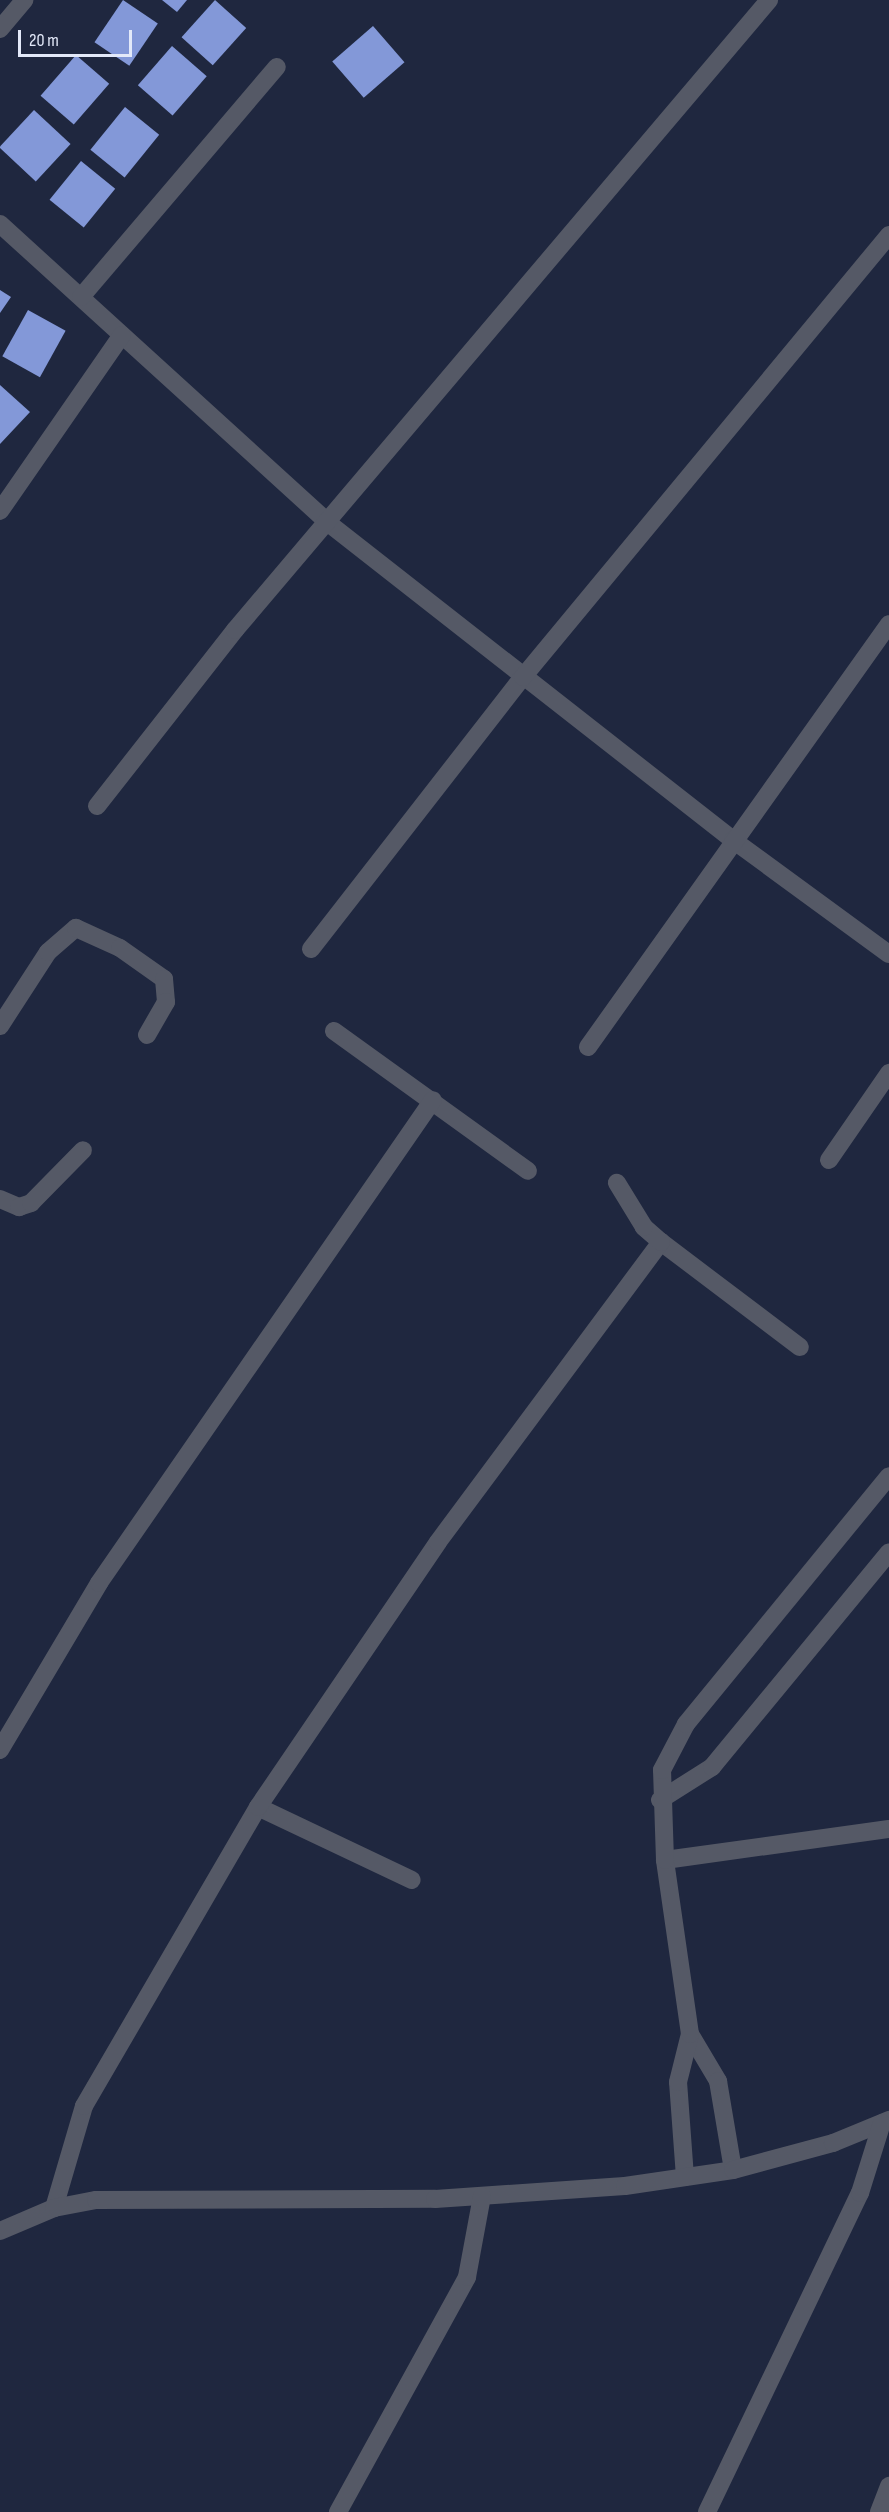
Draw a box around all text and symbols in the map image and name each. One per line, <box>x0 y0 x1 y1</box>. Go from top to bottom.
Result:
scale bar <box>21 18 135 56</box>
text: 20 m <box>29 30 59 51</box>

